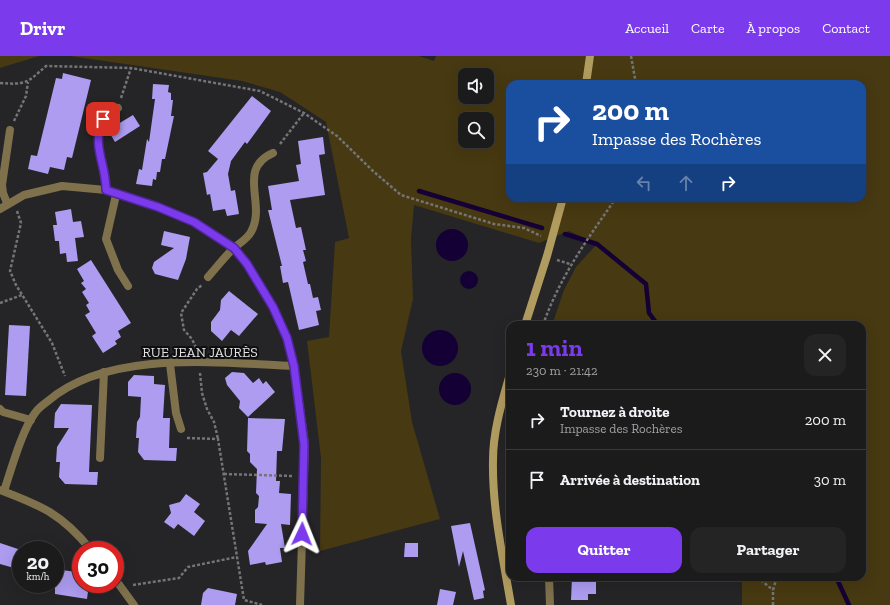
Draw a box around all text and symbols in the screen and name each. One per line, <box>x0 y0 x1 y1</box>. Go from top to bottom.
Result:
text: Drivr <box>20 17 65 40</box>
text: Accueil <box>625 20 669 37</box>
text: Carte <box>691 20 725 37</box>
text: À propos <box>747 20 800 37</box>
text: Contact <box>822 20 870 37</box>
map controls <box>458 68 494 148</box>
button: sound <box>458 68 494 104</box>
text: 200 m <box>592 94 669 127</box>
icon: right <box>526 96 578 148</box>
pin <box>86 102 120 136</box>
icon: arrive <box>92 108 114 130</box>
button: search <box>458 112 494 148</box>
text: Impasse des Rochères <box>592 128 761 150</box>
icon: left <box>633 172 655 194</box>
icon: ahead <box>675 172 697 194</box>
icon: right <box>717 172 739 194</box>
text: 1 min <box>526 333 583 362</box>
button: close <box>804 334 846 376</box>
street label: RUE JEAN JAURÈS <box>142 344 258 361</box>
text: 230 m · 21:42 <box>526 363 598 378</box>
text: Tournez à droite <box>560 403 670 421</box>
icon: right <box>526 409 548 431</box>
text: 200 m <box>805 411 846 429</box>
text: Impasse des Rochères <box>560 421 682 436</box>
icon: arrive <box>526 469 548 491</box>
text: Arrivée à destination <box>560 471 700 489</box>
text: 30 m <box>814 471 846 489</box>
position arrow <box>281 513 323 555</box>
button: Quitter <box>526 527 682 573</box>
button: Partager <box>690 527 846 573</box>
speed limit sign: 30 <box>72 541 124 593</box>
text: 20 <box>27 550 49 574</box>
text: km/h <box>27 571 49 583</box>

